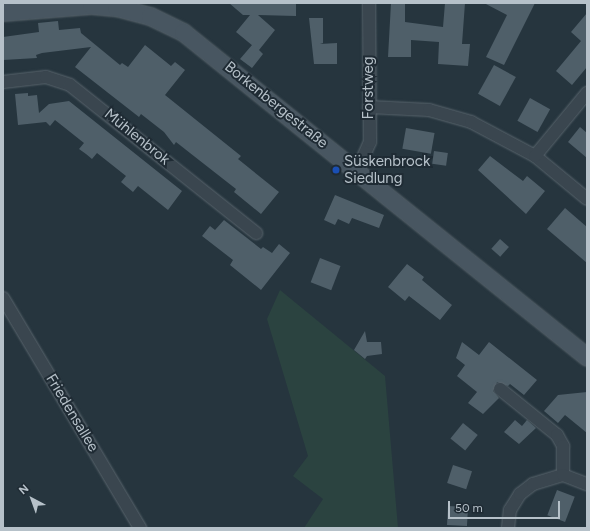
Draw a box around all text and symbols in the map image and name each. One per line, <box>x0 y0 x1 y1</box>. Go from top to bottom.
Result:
street label: Forstweg <box>360 56 378 120</box>
street label: Borkenbergestraße <box>221 58 331 152</box>
street label: Mühlenbrok <box>101 105 173 169</box>
place label: Süskenbrock Siedlung <box>344 152 430 187</box>
marker: Süskenbrock Siedlung <box>331 165 341 175</box>
street label: Friedensallee <box>42 371 102 455</box>
north arrow <box>12 479 52 519</box>
text: N <box>16 482 31 497</box>
scale bar <box>450 493 562 519</box>
text: 50 m <box>455 501 483 515</box>

